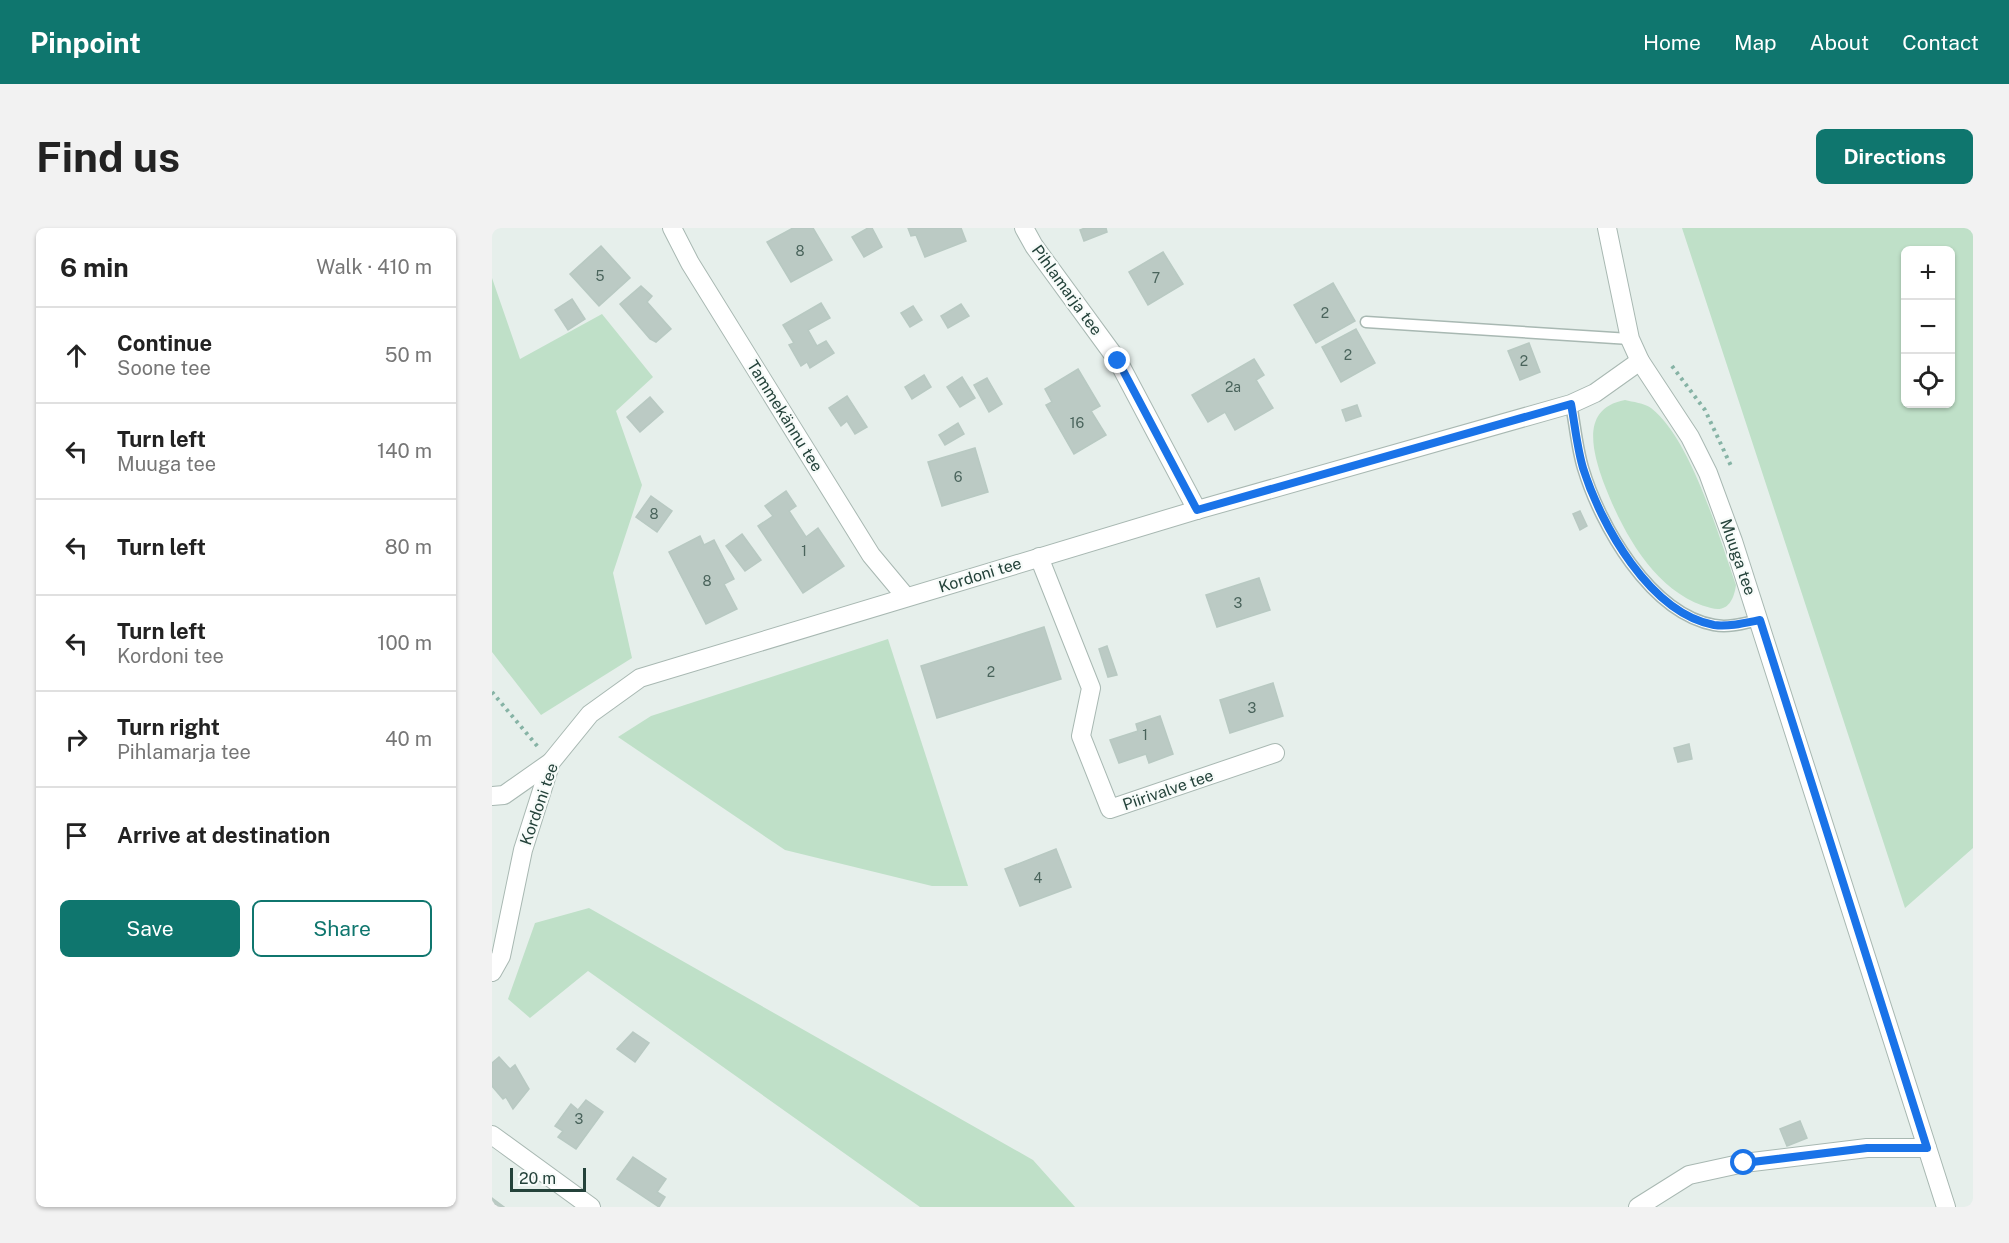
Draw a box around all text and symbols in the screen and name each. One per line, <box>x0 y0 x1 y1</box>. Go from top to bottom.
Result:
text: Pinpoint <box>30 26 141 59</box>
text: Home <box>1643 30 1701 55</box>
text: Map <box>1734 30 1777 55</box>
text: About <box>1810 30 1869 55</box>
text: Contact <box>1902 30 1979 55</box>
button: Directions <box>1816 129 1973 184</box>
text: Find us <box>36 132 180 181</box>
street label: Pihlamarja tee <box>1028 241 1106 339</box>
house number: 8 <box>795 243 805 259</box>
map controls <box>1901 246 1955 408</box>
button: + <box>1901 246 1955 300</box>
text: 6 min <box>60 252 129 283</box>
text: Walk · 410 m <box>316 255 432 279</box>
house number: 5 <box>596 268 605 284</box>
house number: 7 <box>1152 270 1160 286</box>
button: − <box>1901 300 1955 354</box>
house number: 2 <box>1321 305 1329 321</box>
text: Continue <box>117 330 212 356</box>
icon: ahead <box>60 339 93 372</box>
text: 50 m <box>385 343 432 367</box>
route end <box>1104 347 1130 373</box>
house number: 2 <box>1344 347 1352 363</box>
house number: 2 <box>1520 353 1528 369</box>
button: locate <box>1901 354 1955 408</box>
text: Soone tee <box>117 356 211 380</box>
street label: Tammekännu tee <box>743 357 827 475</box>
house number: 2a <box>1225 379 1241 395</box>
house number: 16 <box>1070 415 1084 431</box>
text: Turn left <box>117 426 206 452</box>
icon: left <box>60 435 93 468</box>
text: 140 m <box>377 439 432 463</box>
text: Muuga tee <box>117 452 216 476</box>
house number: 6 <box>954 469 963 485</box>
house number: 8 <box>649 506 659 522</box>
street label: Muuga tee <box>1716 516 1760 598</box>
icon: left <box>60 531 93 564</box>
text: Turn left <box>117 534 206 560</box>
text: 80 m <box>385 535 432 559</box>
house number: 1 <box>801 543 807 559</box>
street label: Kordoni tee <box>936 553 1024 597</box>
house number: 8 <box>702 573 712 589</box>
house number: 3 <box>1234 595 1243 611</box>
text: Turn left <box>117 618 206 644</box>
icon: left <box>60 627 93 660</box>
text: 100 m <box>377 631 432 655</box>
text: Kordoni tee <box>117 644 224 668</box>
house number: 2 <box>987 664 995 680</box>
house number: 3 <box>1248 700 1257 716</box>
text: Turn right <box>117 714 220 740</box>
icon: right <box>60 723 93 756</box>
text: 40 m <box>385 727 432 751</box>
house number: 1 <box>1142 727 1148 743</box>
text: Pihlamarja tee <box>117 740 251 764</box>
street label: Kordoni tee <box>516 761 562 847</box>
street label: Piirivalve tee <box>1120 766 1216 814</box>
icon: arrive <box>60 819 93 852</box>
text: Arrive at destination <box>117 822 330 848</box>
house number: 4 <box>1034 870 1043 886</box>
button: Save <box>60 900 240 957</box>
button: Share <box>252 900 432 957</box>
house number: 3 <box>575 1111 584 1127</box>
route start <box>1730 1149 1756 1175</box>
scale bar <box>510 1165 586 1192</box>
text: 20 m <box>519 1169 556 1188</box>

